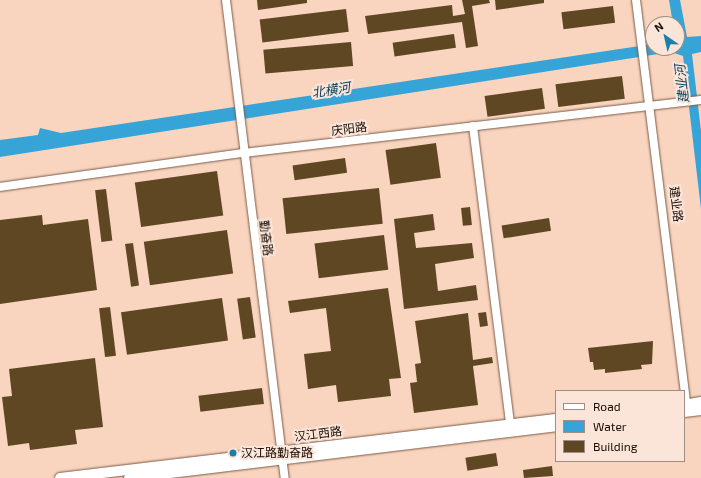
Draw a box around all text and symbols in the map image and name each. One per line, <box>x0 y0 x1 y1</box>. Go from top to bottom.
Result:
north arrow <box>645 16 685 56</box>
text: N <box>652 19 665 34</box>
water label: 建业河 <box>672 64 692 104</box>
water label: 北横河 <box>311 79 351 101</box>
street label: 庆阳路 <box>330 120 368 138</box>
street label: 建业路 <box>667 185 685 223</box>
street label: 勤奋路 <box>257 219 275 257</box>
legend <box>555 390 685 462</box>
text: Road <box>593 399 621 413</box>
text: Water <box>593 419 627 433</box>
street label: 汉江西路 <box>293 424 343 444</box>
text: Building <box>593 439 637 453</box>
place label: 汉江路勤奋路 <box>241 446 313 460</box>
marker: 汉江路勤奋路 <box>228 448 238 458</box>

